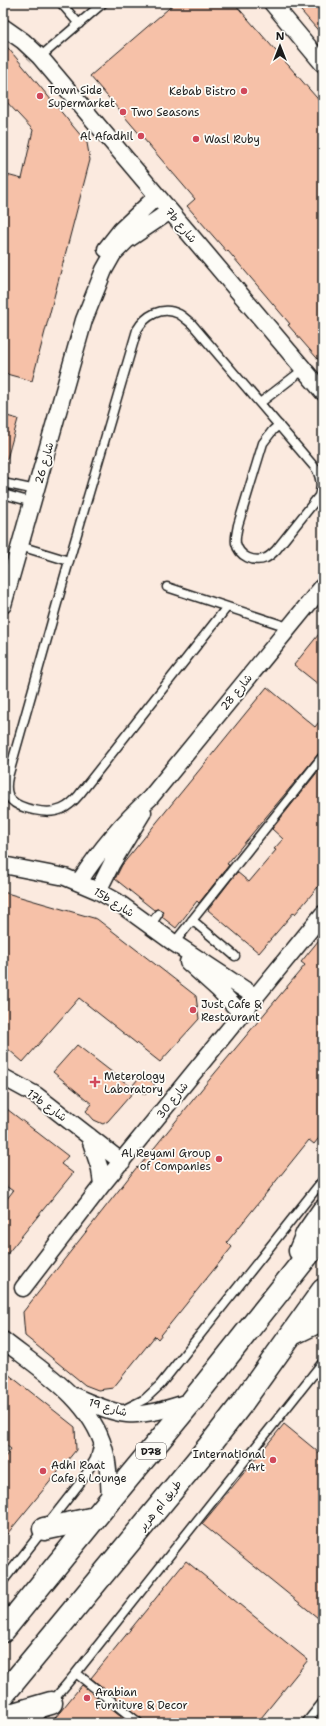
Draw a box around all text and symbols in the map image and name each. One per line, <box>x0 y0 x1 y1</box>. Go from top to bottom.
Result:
north arrow <box>260 26 300 66</box>
text: N <box>276 29 285 44</box>
place label: Town Side Supermarket <box>48 83 115 111</box>
place label: Kebab Bistro <box>169 84 236 99</box>
marker: Kebab Bistro <box>239 86 249 96</box>
marker: Town Side Supermarket <box>35 91 45 101</box>
place label: Two Seasons <box>131 105 200 120</box>
marker: Two Seasons <box>118 107 128 117</box>
place label: Al Afadhil <box>80 129 134 144</box>
marker: Al Afadhil <box>136 131 146 141</box>
place label: Wasl Ruby <box>204 132 260 147</box>
marker: Wasl Ruby <box>191 134 201 144</box>
street label: 7b شارع <box>161 205 200 247</box>
street label: شارع 26 <box>31 441 59 486</box>
street label: شارع 28 <box>217 671 256 714</box>
street label: 15b شارع <box>90 884 137 922</box>
place label: Just Cafe & Restaurant <box>201 997 261 1025</box>
marker: Just Cafe & Restaurant <box>188 1005 198 1015</box>
place label: Meterology Laboratory <box>104 1069 165 1097</box>
marker: Meterology Laboratory <box>89 1076 101 1088</box>
street label: شارع 30 <box>153 1079 192 1122</box>
street label: 17b شارع <box>23 1086 70 1126</box>
place label: Al Reyami Group of Companies <box>121 1146 211 1174</box>
marker: Al Reyami Group of Companies <box>214 1154 224 1164</box>
street label: شارع 19 <box>87 1395 129 1421</box>
road number: D78 <box>136 1443 166 1459</box>
place label: International Art <box>193 1447 266 1475</box>
marker: International Art <box>268 1455 278 1465</box>
place label: Adhi Raat Cafe & Lounge <box>51 1458 127 1486</box>
marker: Adhi Raat Cafe & Lounge <box>38 1466 48 1476</box>
street label: طريق أم هرير <box>135 1477 186 1535</box>
place label: Arabian Furniture & Decor <box>95 1685 188 1713</box>
marker: Arabian Furniture & Decor <box>82 1693 92 1703</box>

